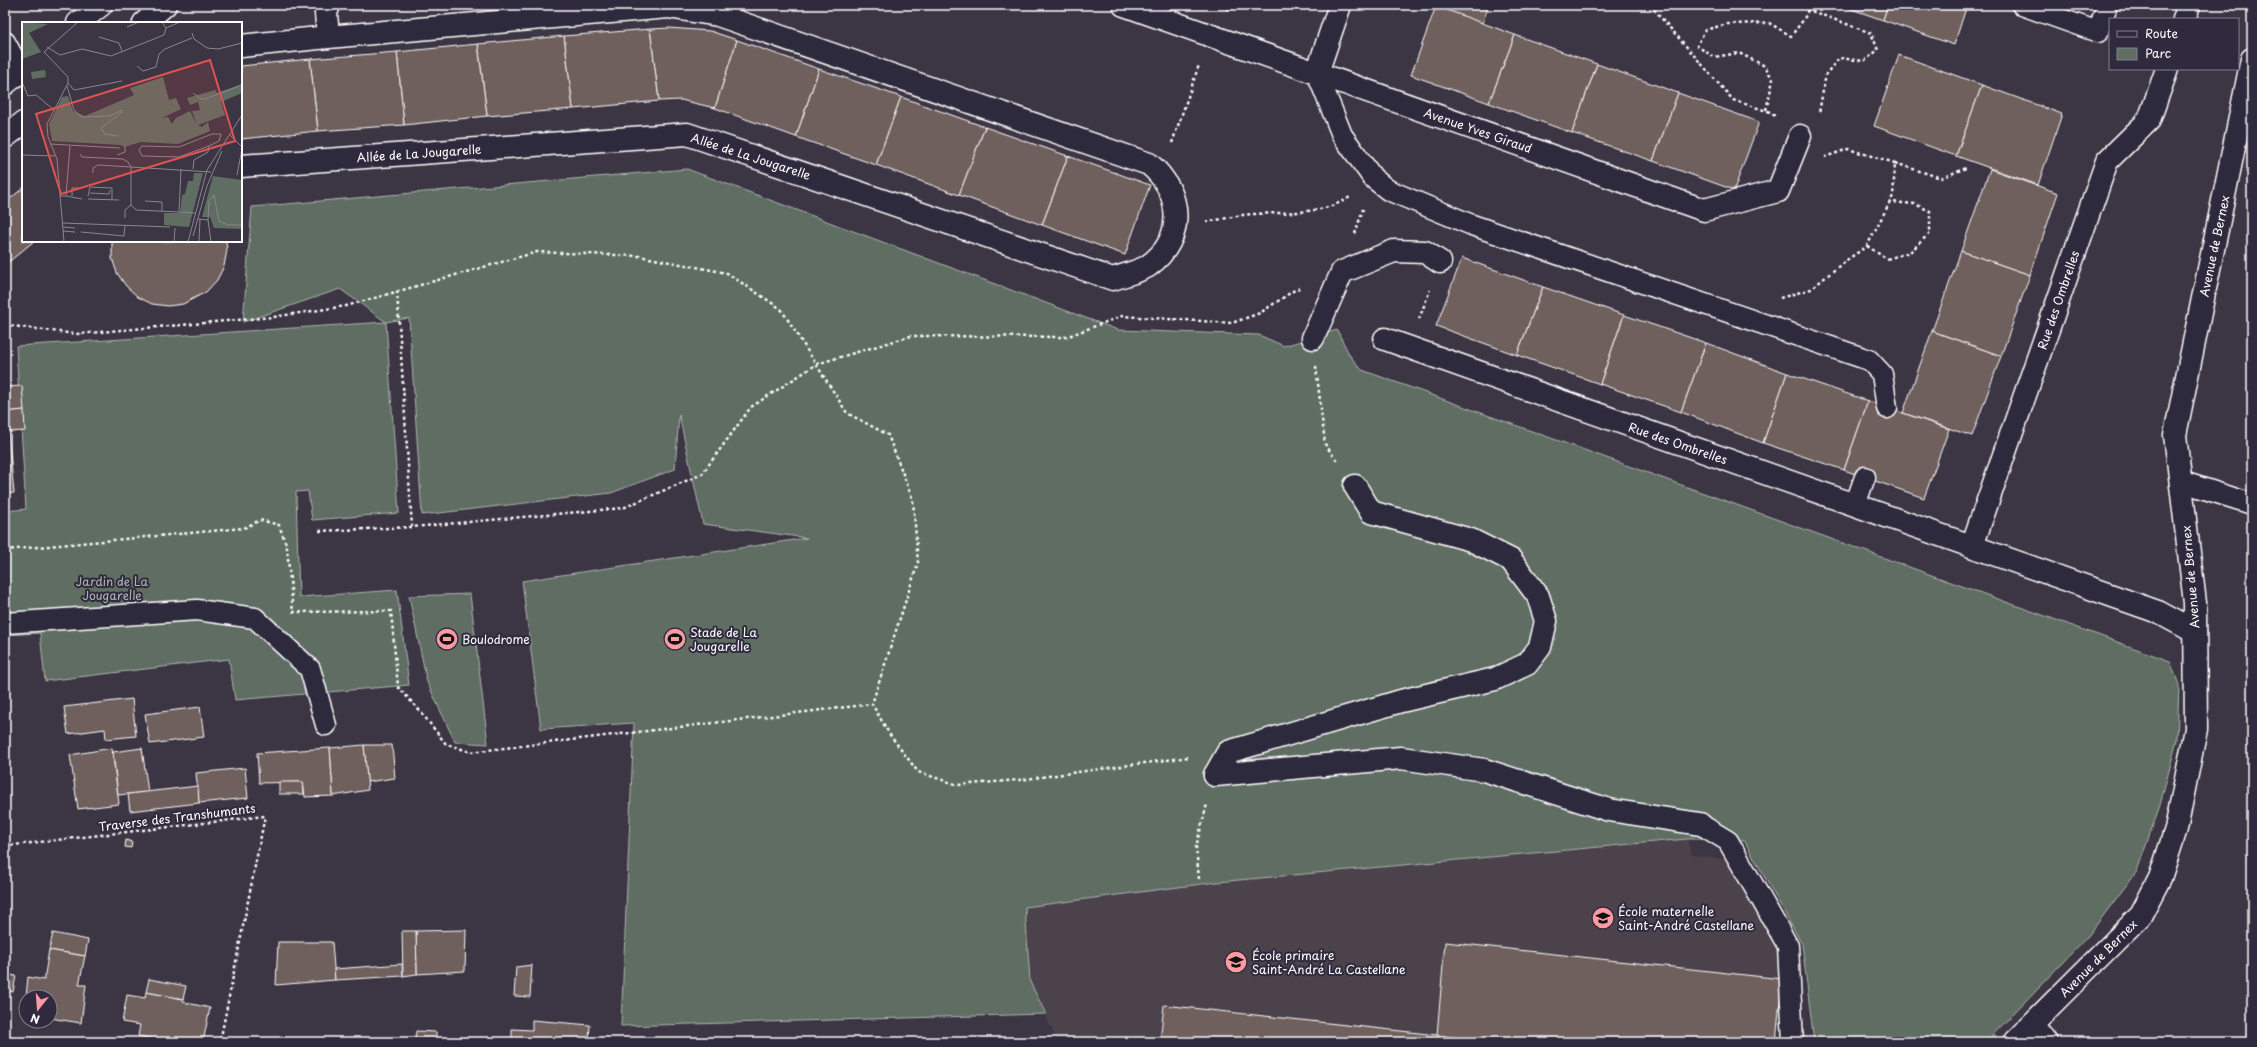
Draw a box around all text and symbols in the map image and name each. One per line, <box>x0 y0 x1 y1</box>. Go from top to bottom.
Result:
legend <box>2109 18 2239 70</box>
inset map <box>22 22 242 242</box>
text: Route <box>2145 24 2178 42</box>
text: Parc <box>2145 44 2171 62</box>
street label: Avenue Yves Giraud <box>1422 103 1535 157</box>
street label: Allée de La Jougarelle <box>689 128 814 184</box>
street label: Allée de La Jougarelle <box>356 140 482 166</box>
street label: Avenue de Bernex <box>2194 194 2234 298</box>
street label: Rue des Ombrelles <box>2033 248 2084 352</box>
street label: Rue des Ombrelles <box>1626 418 1730 469</box>
street label: Avenue de Bernex <box>2177 525 2203 629</box>
park label: Jardin de La Jougarelle <box>76 572 149 604</box>
place label: Stade de La Jougarelle <box>690 623 757 655</box>
sports icon: Boulodrome <box>434 626 460 652</box>
sports icon: Stade de La Jougarelle <box>662 626 688 652</box>
place label: Boulodrome <box>462 630 530 648</box>
street label: Traverse des Transhumants <box>98 798 257 836</box>
place label: École maternelle Saint-André Castellane <box>1618 902 1754 934</box>
school or university icon: École maternelle Saint-André Castellane <box>1590 905 1616 931</box>
street label: Avenue de Bernex <box>2055 915 2141 1001</box>
place label: École primaire Saint-André La Castellane <box>1252 946 1406 978</box>
school or university icon: École primaire Saint-André La Castellane <box>1223 949 1249 975</box>
north arrow <box>18 989 58 1029</box>
text: N <box>28 1010 42 1028</box>

